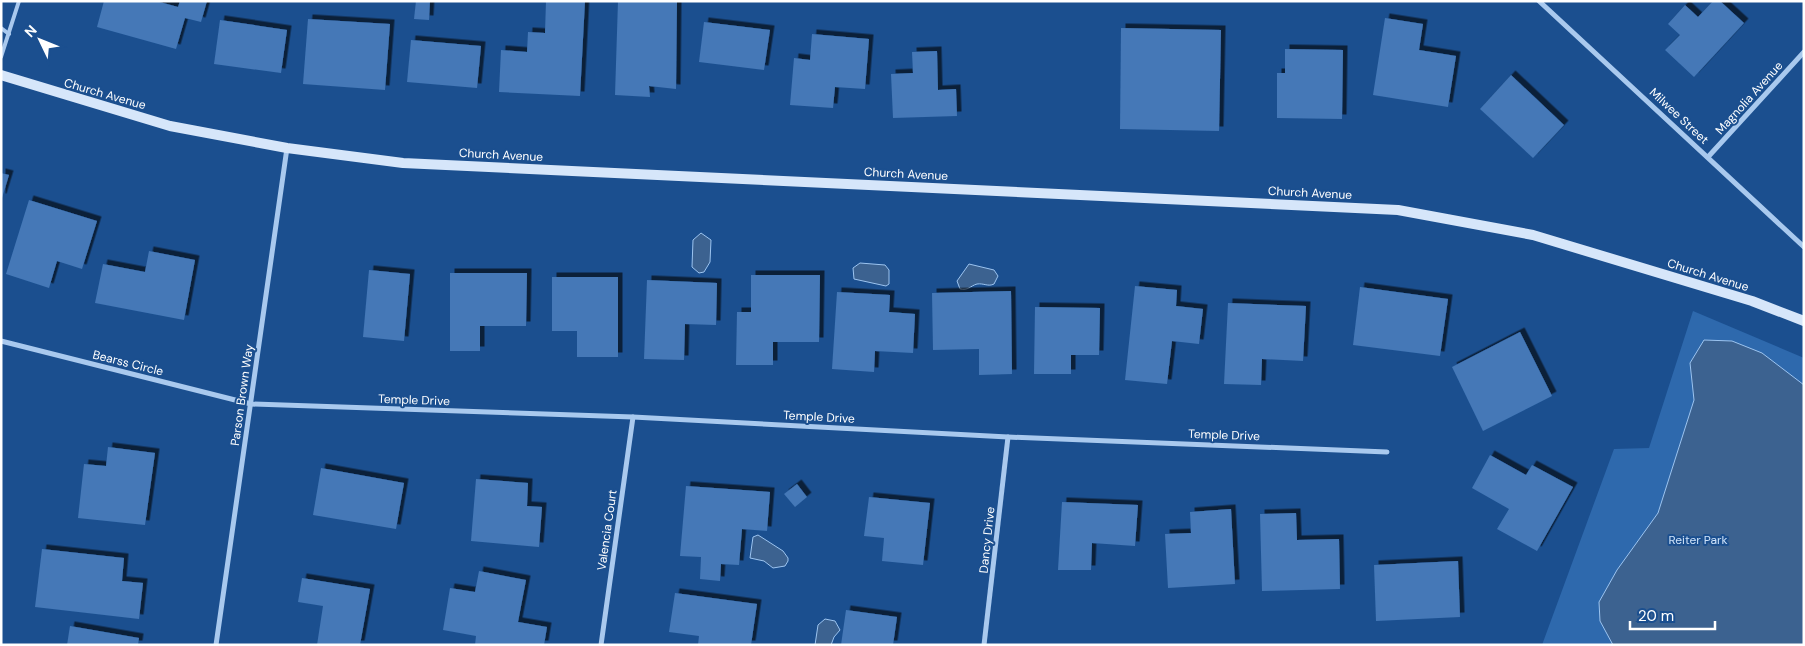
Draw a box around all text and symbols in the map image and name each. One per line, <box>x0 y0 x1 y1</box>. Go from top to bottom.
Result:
north arrow <box>15 15 65 65</box>
text: N <box>20 21 41 41</box>
street label: Magnolia Avenue <box>1712 58 1786 138</box>
street label: Church Avenue <box>62 75 148 113</box>
street label: Milwee Street <box>1646 84 1712 148</box>
street label: Church Avenue <box>458 145 544 165</box>
street label: Church Avenue <box>863 164 949 184</box>
street label: Church Avenue <box>1267 183 1353 203</box>
street label: Church Avenue <box>1665 255 1751 295</box>
street label: Parson Brown Way <box>227 343 257 447</box>
street label: Bearss Circle <box>91 346 165 380</box>
street label: Temple Drive <box>378 391 450 409</box>
street label: Temple Drive <box>783 407 855 427</box>
street label: Temple Drive <box>1188 426 1260 444</box>
street label: Valencia Court <box>593 488 621 571</box>
street label: Dancy Drive <box>976 506 998 574</box>
park label: Reiter Park <box>1668 532 1728 548</box>
scale bar <box>1630 598 1715 630</box>
text: 20 m <box>1638 606 1674 626</box>

